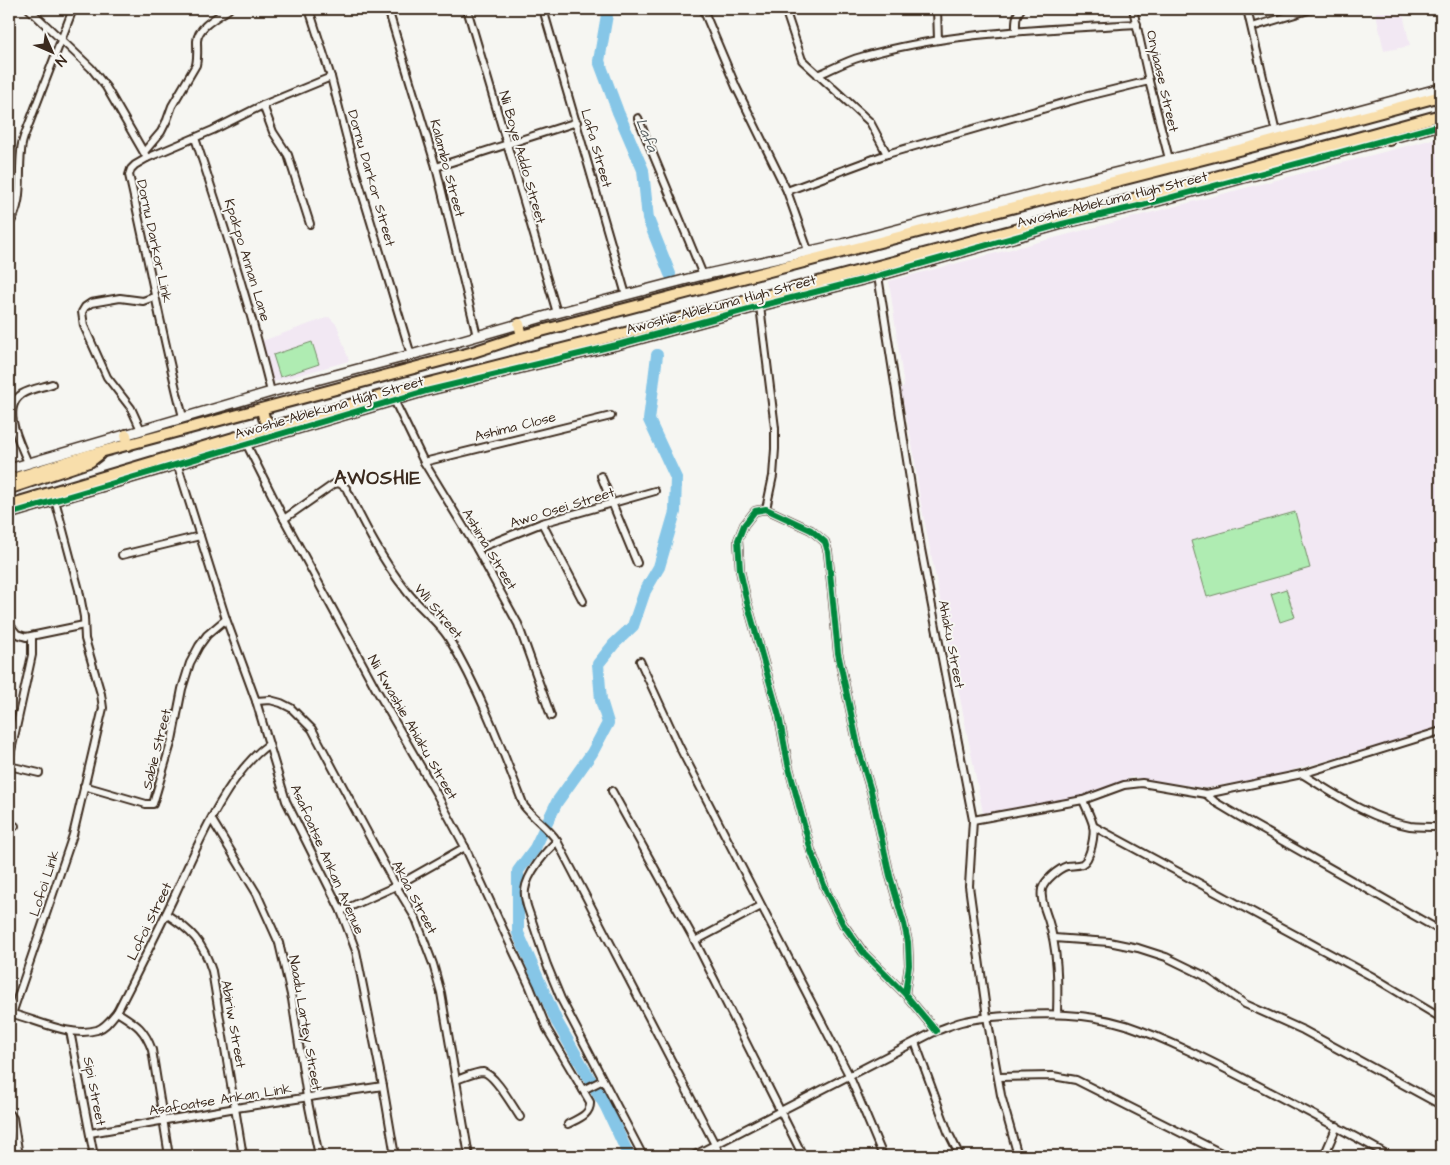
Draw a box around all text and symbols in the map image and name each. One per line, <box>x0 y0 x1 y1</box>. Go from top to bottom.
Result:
north arrow <box>28 28 78 78</box>
street label: Onyiaase Street <box>1141 28 1184 134</box>
text: N <box>50 50 71 71</box>
street label: Nii Boye Addo Street <box>494 89 551 226</box>
street label: Lafa Street <box>575 107 617 190</box>
street label: Dornu Darkor Street <box>342 108 400 249</box>
water label: Lafa <box>630 115 663 156</box>
street label: Kalambo Street <box>424 117 470 220</box>
street label: Awoshie-Ablekuma High Street <box>1015 167 1210 233</box>
street label: Dornu Darkor Link <box>131 178 177 305</box>
street label: Kpakpo Annan Lane <box>219 196 275 325</box>
street label: Awoshie-Ablekuma High Street <box>624 270 819 340</box>
street label: Awoshie-Ablekuma High Street <box>232 371 426 445</box>
street label: Ashima Close <box>472 407 558 447</box>
district label: AWOSHIE <box>334 465 422 492</box>
street label: Awo Osei Street <box>507 482 617 533</box>
street label: Ashima Street <box>457 505 522 594</box>
street label: Wli Street <box>409 580 467 644</box>
street label: Ahiaku Street <box>933 598 969 690</box>
street label: Nii Kwashie Ahiaku Street <box>362 651 462 804</box>
street label: Sabie Street <box>137 706 177 792</box>
street label: Asafoatse Ankan Avenue <box>285 781 369 938</box>
street label: Lofoi Link <box>25 847 65 919</box>
street label: Akaa Street <box>386 857 442 938</box>
street label: Lofoi Street <box>122 879 178 964</box>
street label: Naadu Lartey Street <box>283 954 327 1093</box>
street label: Abiriw Street <box>215 979 251 1070</box>
street label: Sipi Street <box>78 1055 111 1128</box>
street label: Asafoatse Ankan Link <box>147 1079 293 1121</box>

